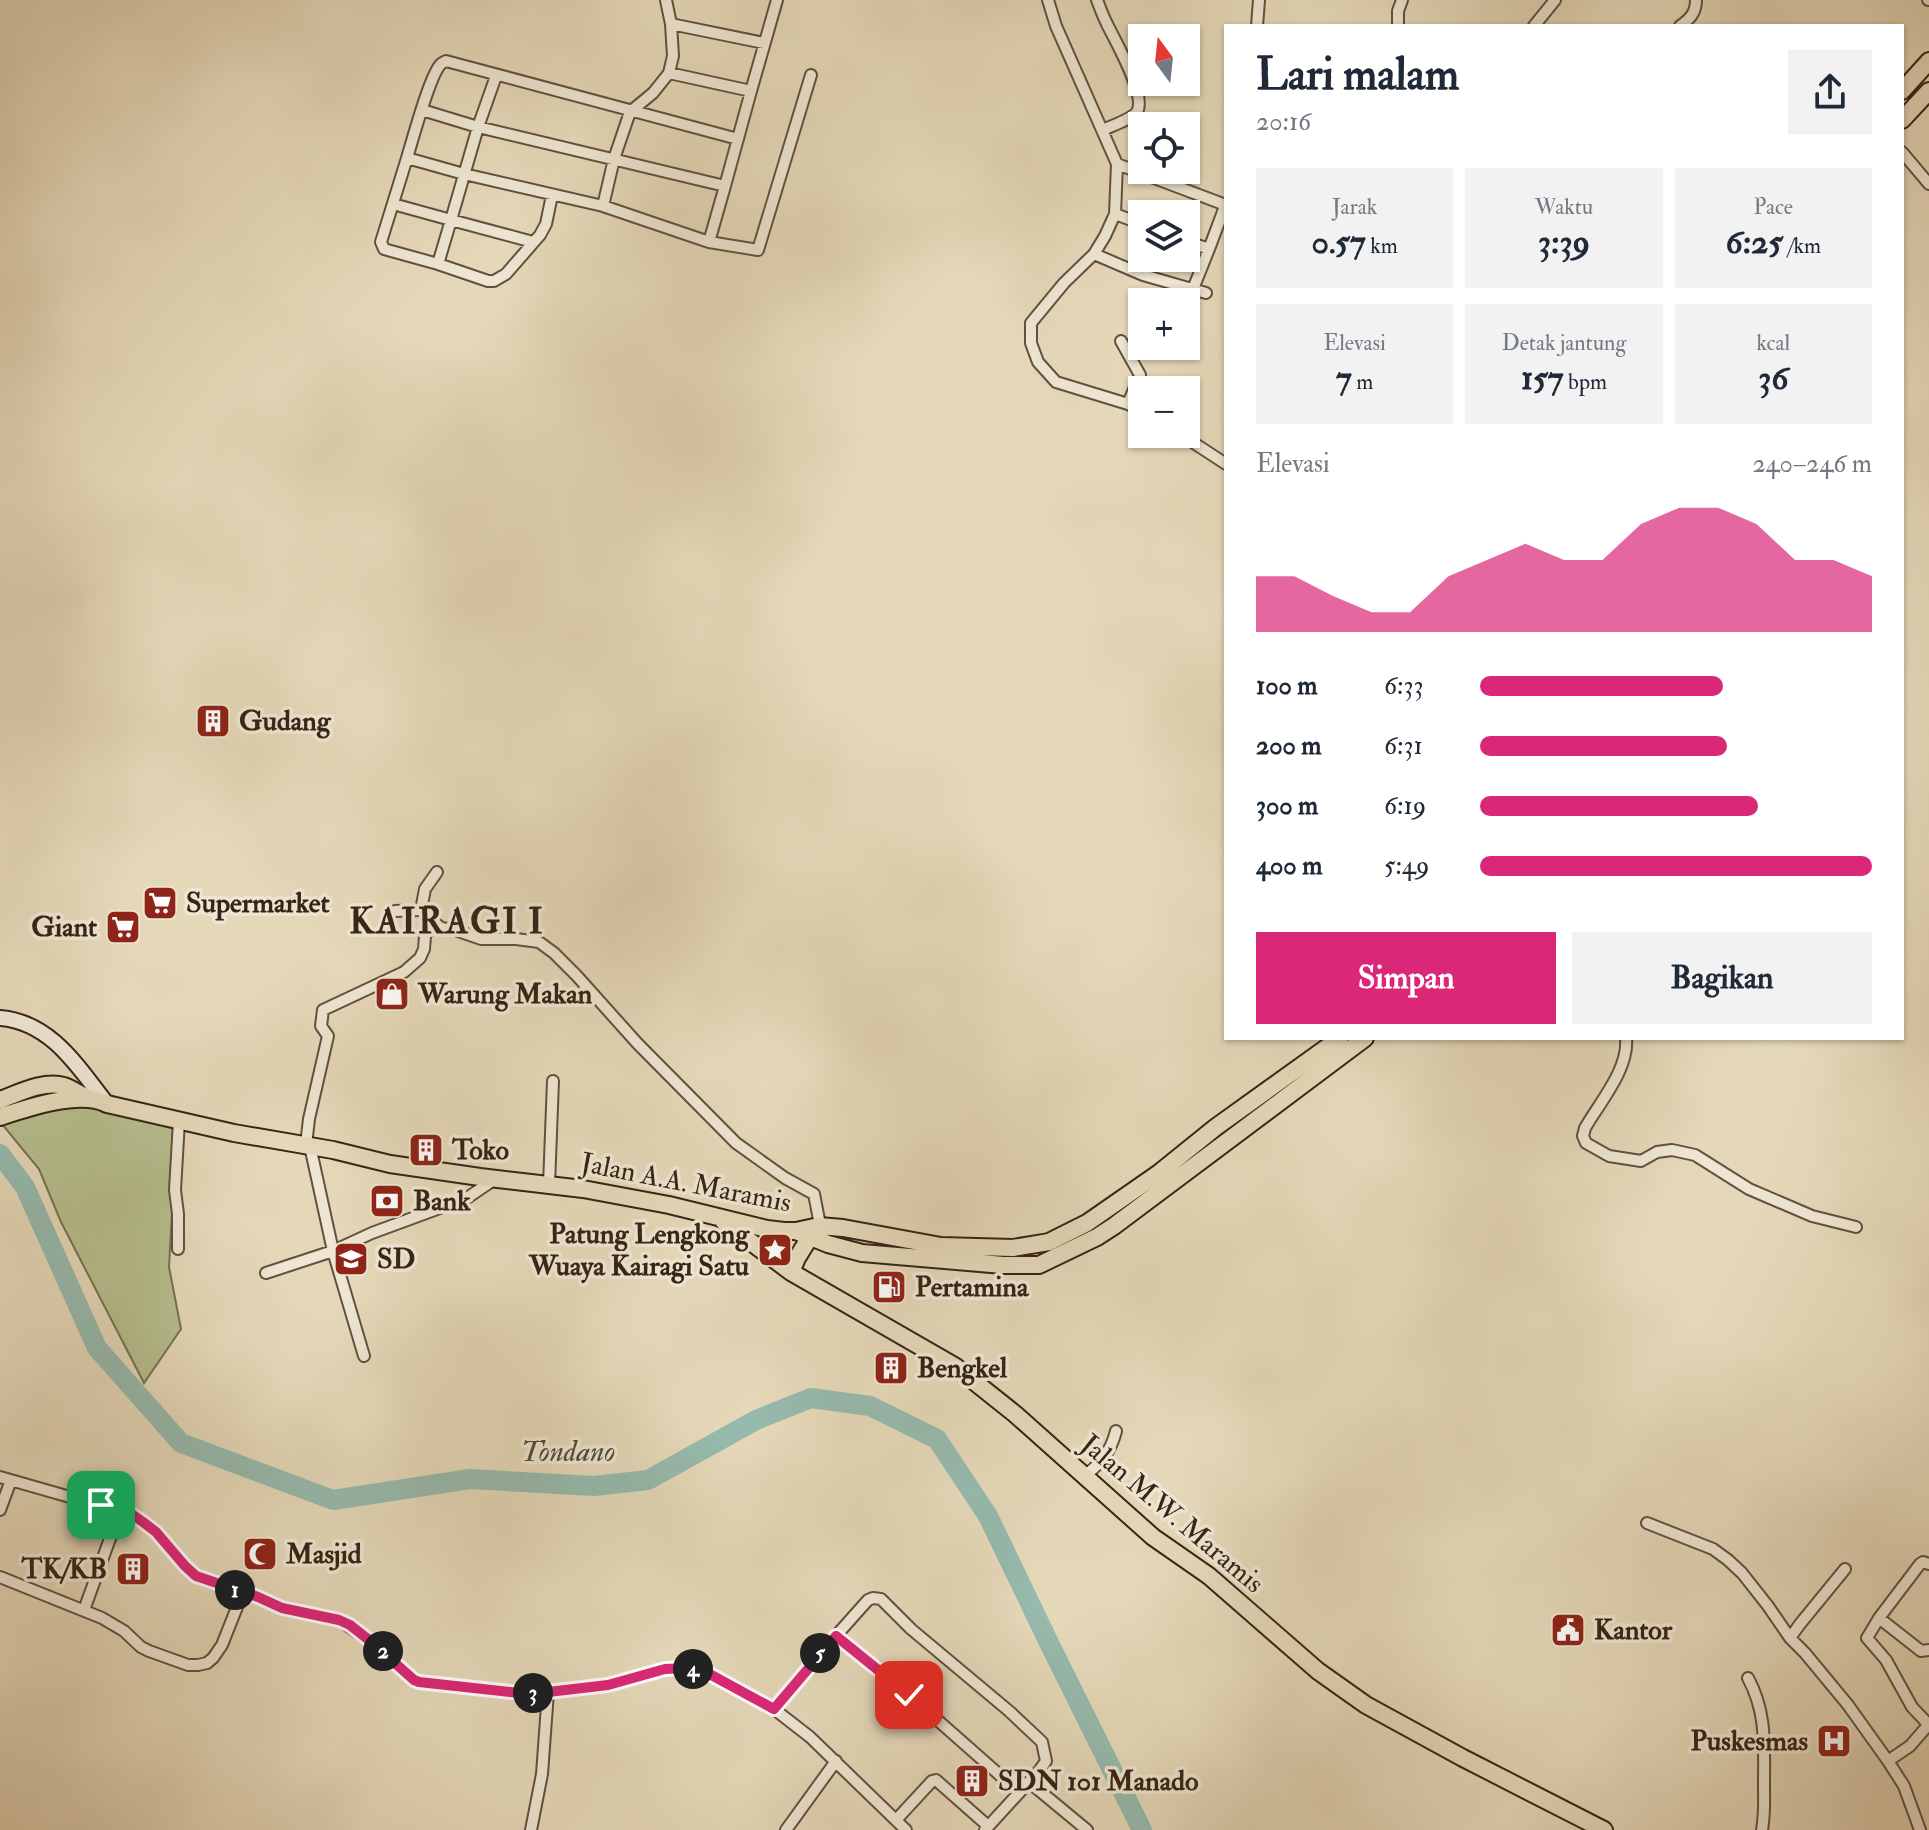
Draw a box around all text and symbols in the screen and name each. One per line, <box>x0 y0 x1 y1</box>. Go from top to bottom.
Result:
north arrow <box>1128 24 1200 96</box>
map controls <box>1128 24 1200 448</box>
text: Lari malam <box>1256 48 1459 103</box>
button: share <box>1788 50 1872 134</box>
text: 20:16 <box>1256 106 1311 138</box>
button: locate <box>1128 112 1200 184</box>
text: Jarak <box>1332 193 1377 221</box>
text: Waktu <box>1535 193 1593 221</box>
text: Pace <box>1754 193 1793 221</box>
button: layers <box>1128 200 1200 272</box>
text: 0.57 <box>1312 221 1366 264</box>
text: 3:39 <box>1538 221 1590 264</box>
text: 6:25 <box>1726 221 1783 264</box>
text: km <box>1366 232 1398 260</box>
text: /km <box>1783 232 1821 260</box>
button: + <box>1128 288 1200 360</box>
text: Elevasi <box>1323 329 1386 357</box>
text: Detak jantung <box>1502 329 1626 357</box>
text: kcal <box>1756 329 1790 357</box>
text: 7 <box>1336 357 1352 400</box>
text: 157 <box>1521 357 1563 400</box>
text: 36 <box>1758 357 1788 400</box>
text: m <box>1352 368 1373 396</box>
text: bpm <box>1563 368 1607 396</box>
button: − <box>1128 376 1200 448</box>
text: Elevasi <box>1256 448 1330 480</box>
text: 240–246 m <box>1752 448 1872 480</box>
text: 100 m <box>1256 670 1317 702</box>
text: 6:33 <box>1384 670 1424 702</box>
building icon: Gudang <box>194 702 232 740</box>
place label: Gudang <box>239 704 332 739</box>
text: 200 m <box>1256 730 1321 762</box>
text: 6:31 <box>1384 730 1423 762</box>
text: 300 m <box>1256 790 1318 822</box>
text: 6:19 <box>1384 790 1426 822</box>
text: 400 m <box>1256 850 1322 882</box>
text: 5:49 <box>1384 850 1429 882</box>
supermarket icon: Supermarket <box>141 884 179 922</box>
place label: Supermarket <box>186 886 330 921</box>
district label: KAIRAGI I <box>349 899 545 944</box>
supermarket icon: Giant <box>104 908 142 946</box>
place label: Giant <box>31 910 97 945</box>
button: Simpan <box>1256 932 1556 1024</box>
button: Bagikan <box>1572 932 1872 1024</box>
shop icon: Warung Makan <box>373 975 411 1013</box>
place label: Warung Makan <box>417 977 593 1012</box>
building icon: Toko <box>407 1131 445 1169</box>
place label: Toko <box>451 1133 509 1168</box>
street label: Jalan A.A. Maramis <box>577 1145 794 1221</box>
bank icon: Bank <box>368 1182 406 1220</box>
place label: Bank <box>413 1184 471 1219</box>
place label: Patung Lengkong Wuaya Kairagi Satu <box>528 1217 750 1284</box>
place icon: Patung Lengkong Wuaya Kairagi Satu <box>756 1231 794 1269</box>
school or university icon: SD <box>332 1240 370 1278</box>
place label: SD <box>377 1242 415 1277</box>
fuel station icon: Pertamina <box>870 1268 908 1306</box>
place label: Pertamina <box>915 1270 1030 1305</box>
building icon: Bengkel <box>872 1349 910 1387</box>
place label: Bengkel <box>917 1351 1008 1386</box>
street label: Jalan M.W. Maramis <box>1072 1426 1271 1601</box>
water label: Tondano <box>521 1433 615 1470</box>
pin <box>67 1471 135 1539</box>
icon: arrive <box>79 1483 123 1527</box>
mosque icon: Masjid <box>241 1535 279 1573</box>
place label: Masjid <box>285 1537 362 1572</box>
building icon: TK/KB <box>114 1550 152 1588</box>
place label: TK/KB <box>20 1552 107 1587</box>
pin: 1 <box>215 1570 255 1610</box>
text: 1 <box>231 1576 239 1604</box>
public building icon: Kantor <box>1549 1611 1587 1649</box>
place label: Kantor <box>1594 1613 1673 1648</box>
pin: 2 <box>363 1631 403 1671</box>
pin: 5 <box>800 1633 840 1673</box>
text: 2 <box>377 1637 389 1665</box>
text: 5 <box>815 1639 825 1667</box>
pin: 4 <box>673 1649 713 1689</box>
text: 4 <box>687 1655 699 1683</box>
pin <box>875 1661 943 1729</box>
pin: 3 <box>513 1673 553 1713</box>
icon: check <box>887 1673 931 1717</box>
text: 3 <box>529 1679 537 1707</box>
hospital icon: Puskesmas <box>1815 1722 1853 1760</box>
place label: Puskesmas <box>1690 1724 1808 1759</box>
building icon: SDN 101 Manado <box>953 1762 991 1800</box>
place label: SDN 101 Manado <box>998 1764 1199 1799</box>

